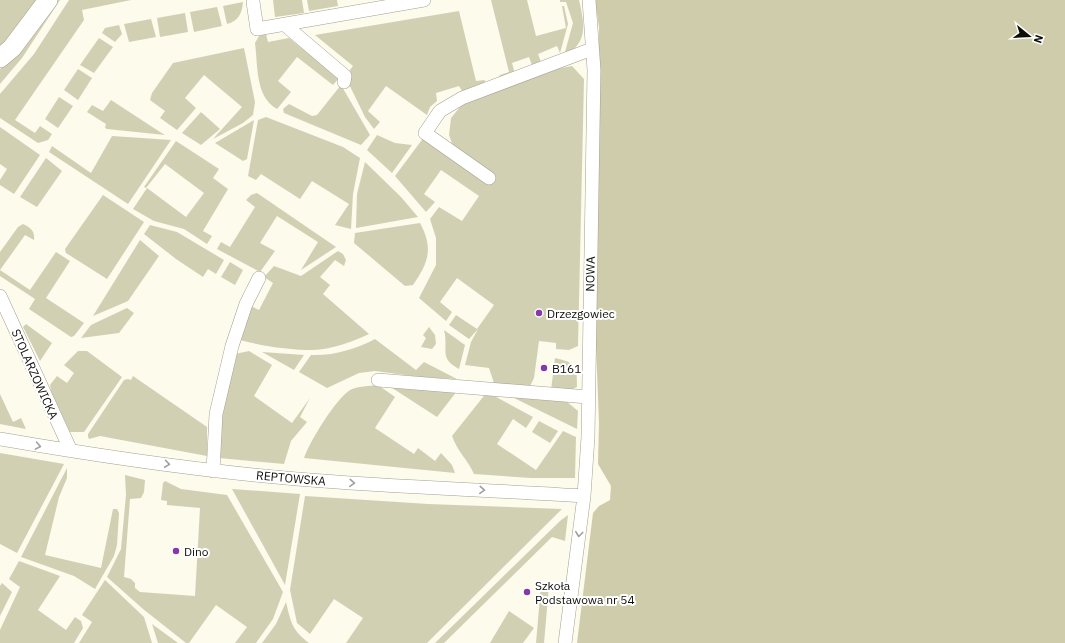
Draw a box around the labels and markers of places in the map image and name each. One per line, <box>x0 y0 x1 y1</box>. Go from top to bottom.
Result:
place label: Drzezgowiec <box>547 306 615 321</box>
marker: Drzezgowiec <box>534 308 544 318</box>
place label: B161 <box>552 361 581 376</box>
marker: B161 <box>539 363 549 373</box>
place label: Dino <box>184 544 209 559</box>
marker: Dino <box>171 546 181 556</box>
place label: Szkoła Podstawowa nr 54 <box>535 578 635 607</box>
marker: Szkoła Podstawowa nr 54 <box>522 587 532 597</box>

